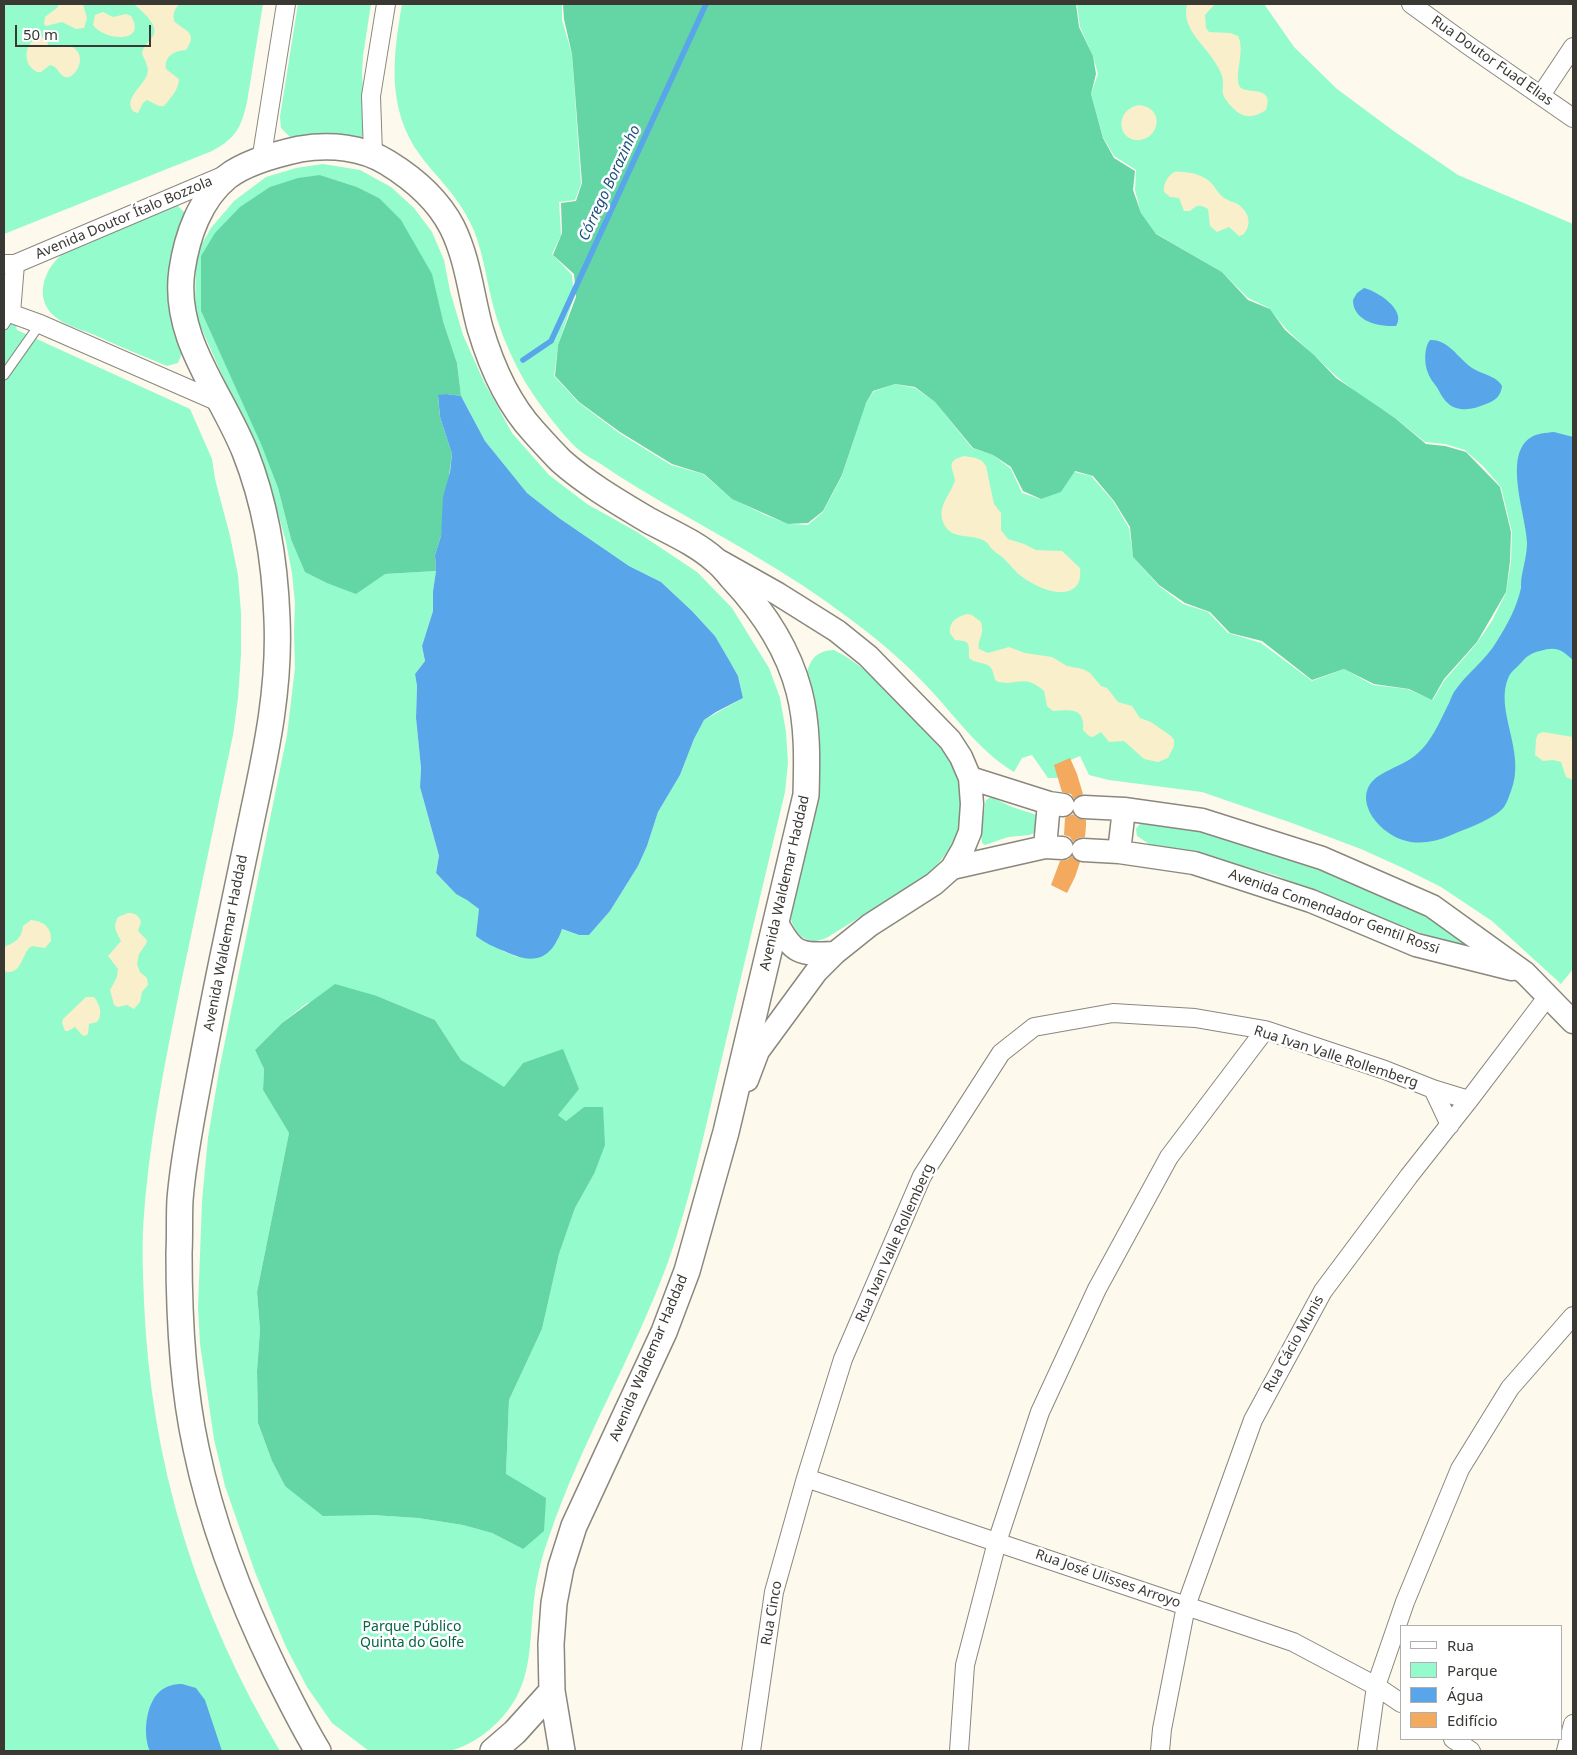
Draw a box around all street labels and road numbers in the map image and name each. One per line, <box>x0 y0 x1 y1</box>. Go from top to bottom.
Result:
street label: Rua Doutor Fuad Elias <box>1428 13 1556 109</box>
street label: Avenida Doutor Ítalo Bozzola <box>33 173 215 263</box>
street label: Avenida Waldemar Haddad <box>757 794 813 972</box>
street label: Avenida Waldemar Haddad <box>201 853 251 1033</box>
street label: Avenida Comendador Gentil Rossi <box>1226 866 1442 958</box>
street label: Rua Ivan Valle Rollemberg <box>1252 1022 1420 1092</box>
street label: Rua Ivan Valle Rollemberg <box>852 1161 938 1325</box>
street label: Avenida Waldemar Haddad <box>606 1272 692 1444</box>
street label: Rua Cácio Munis <box>1260 1293 1328 1395</box>
street label: Rua José Ulisses Arroyo <box>1033 1546 1183 1612</box>
street label: Rua Cinco <box>758 1579 786 1647</box>

